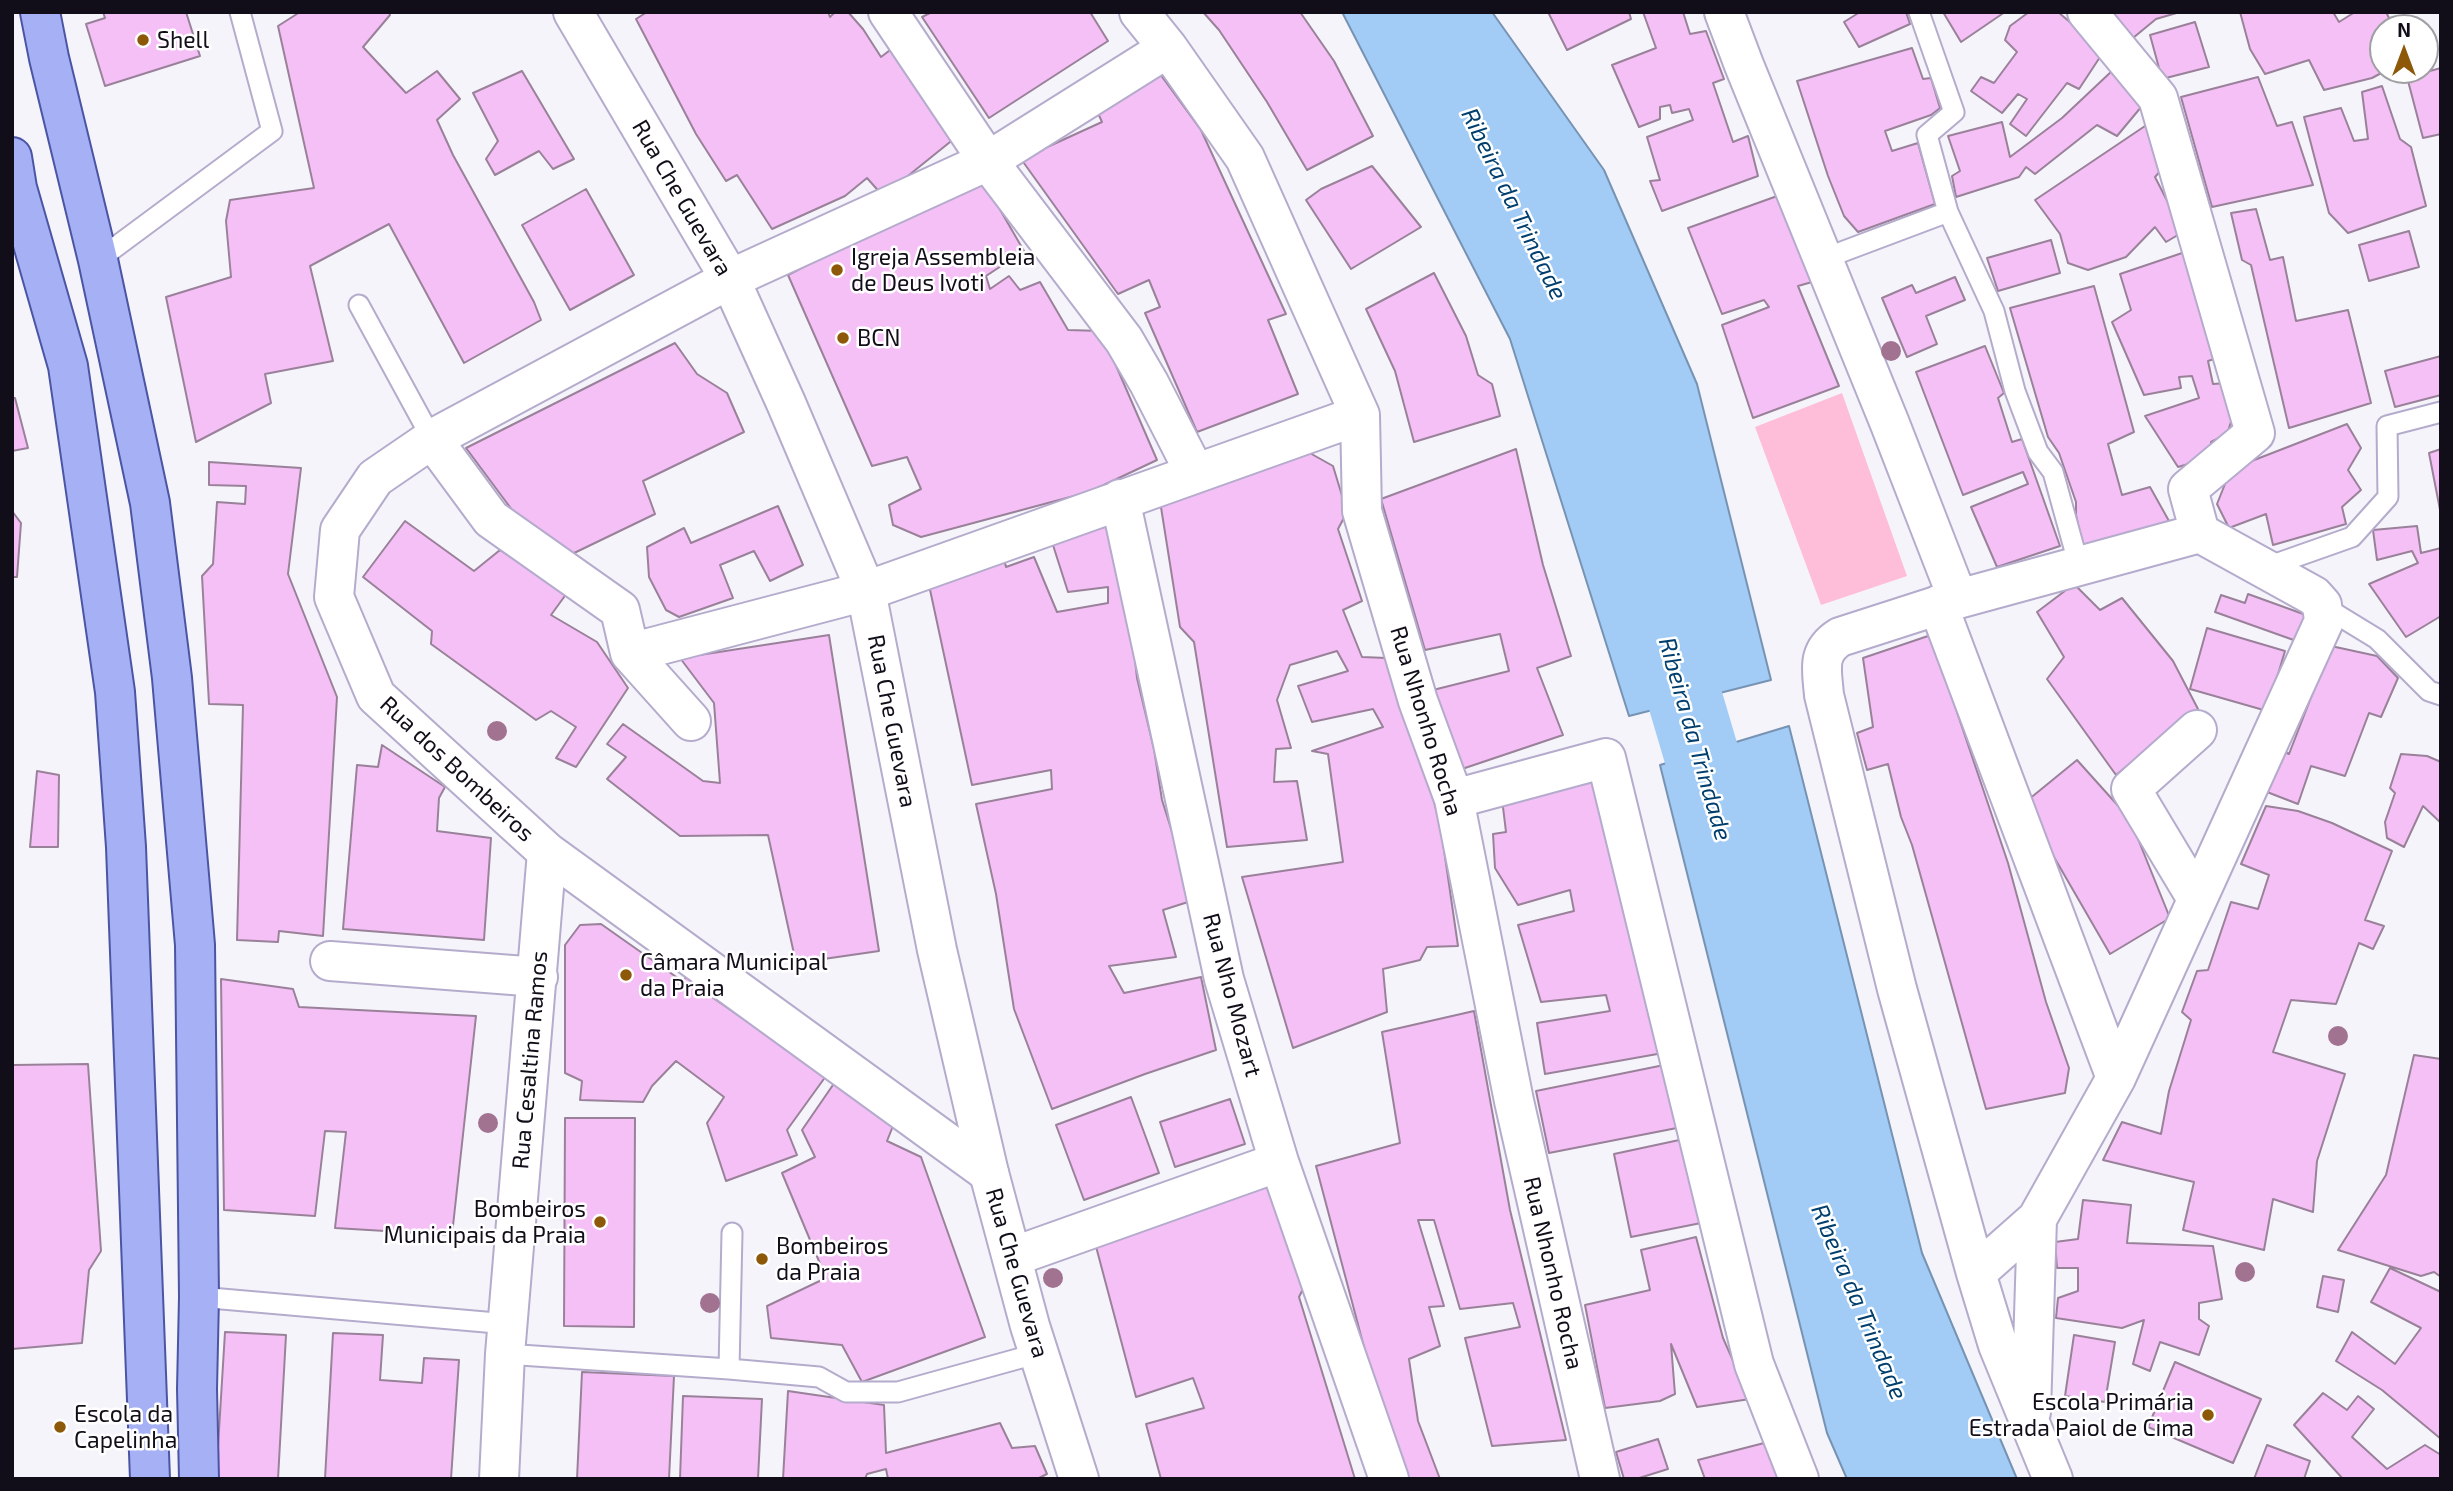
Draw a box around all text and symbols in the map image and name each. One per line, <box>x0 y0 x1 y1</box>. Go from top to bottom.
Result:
north arrow <box>2369 14 2439 84</box>
text: N <box>2397 18 2411 41</box>
place label: Shell <box>157 26 209 54</box>
marker: Shell <box>135 32 151 48</box>
water label: Ribeira da Trindade <box>1455 103 1573 305</box>
street label: Rua Che Guevara <box>626 115 738 281</box>
place label: Igreja Assembleia de Deus Ivoti <box>851 243 1035 297</box>
marker: Igreja Assembleia de Deus Ivoti <box>829 262 845 278</box>
place label: BCN <box>857 324 901 352</box>
marker: BCN <box>835 330 851 346</box>
street label: Rua Nhonho Rocha <box>1384 623 1468 819</box>
street label: Rua Che Guevara <box>862 632 922 810</box>
water label: Ribeira da Trindade <box>1652 634 1738 844</box>
street label: Rua dos Bombeiros <box>374 691 540 847</box>
street label: Rua Nho Mozart <box>1197 910 1267 1080</box>
place label: Câmara Municipal da Praia <box>640 948 828 1002</box>
street label: Rua Cesaltina Ramos <box>507 950 553 1170</box>
marker: Câmara Municipal da Praia <box>618 967 634 983</box>
street label: Rua Nhonho Rocha <box>1517 1174 1589 1372</box>
street label: Rua Che Guevara <box>980 1185 1054 1361</box>
place label: Bombeiros Municipais da Praia <box>384 1195 586 1249</box>
water label: Ribeira da Trindade <box>1805 1200 1913 1404</box>
marker: Bombeiros Municipais da Praia <box>592 1214 608 1230</box>
place label: Bombeiros da Praia <box>776 1232 888 1286</box>
marker: Bombeiros da Praia <box>754 1251 770 1267</box>
place label: Escola Primária Estrada Paiol de Cima <box>1969 1388 2194 1442</box>
place label: Escola da Capelinha <box>74 1400 177 1454</box>
marker: Escola Primária Estrada Paiol de Cima <box>2200 1407 2216 1423</box>
marker: Escola da Capelinha <box>52 1419 68 1435</box>

